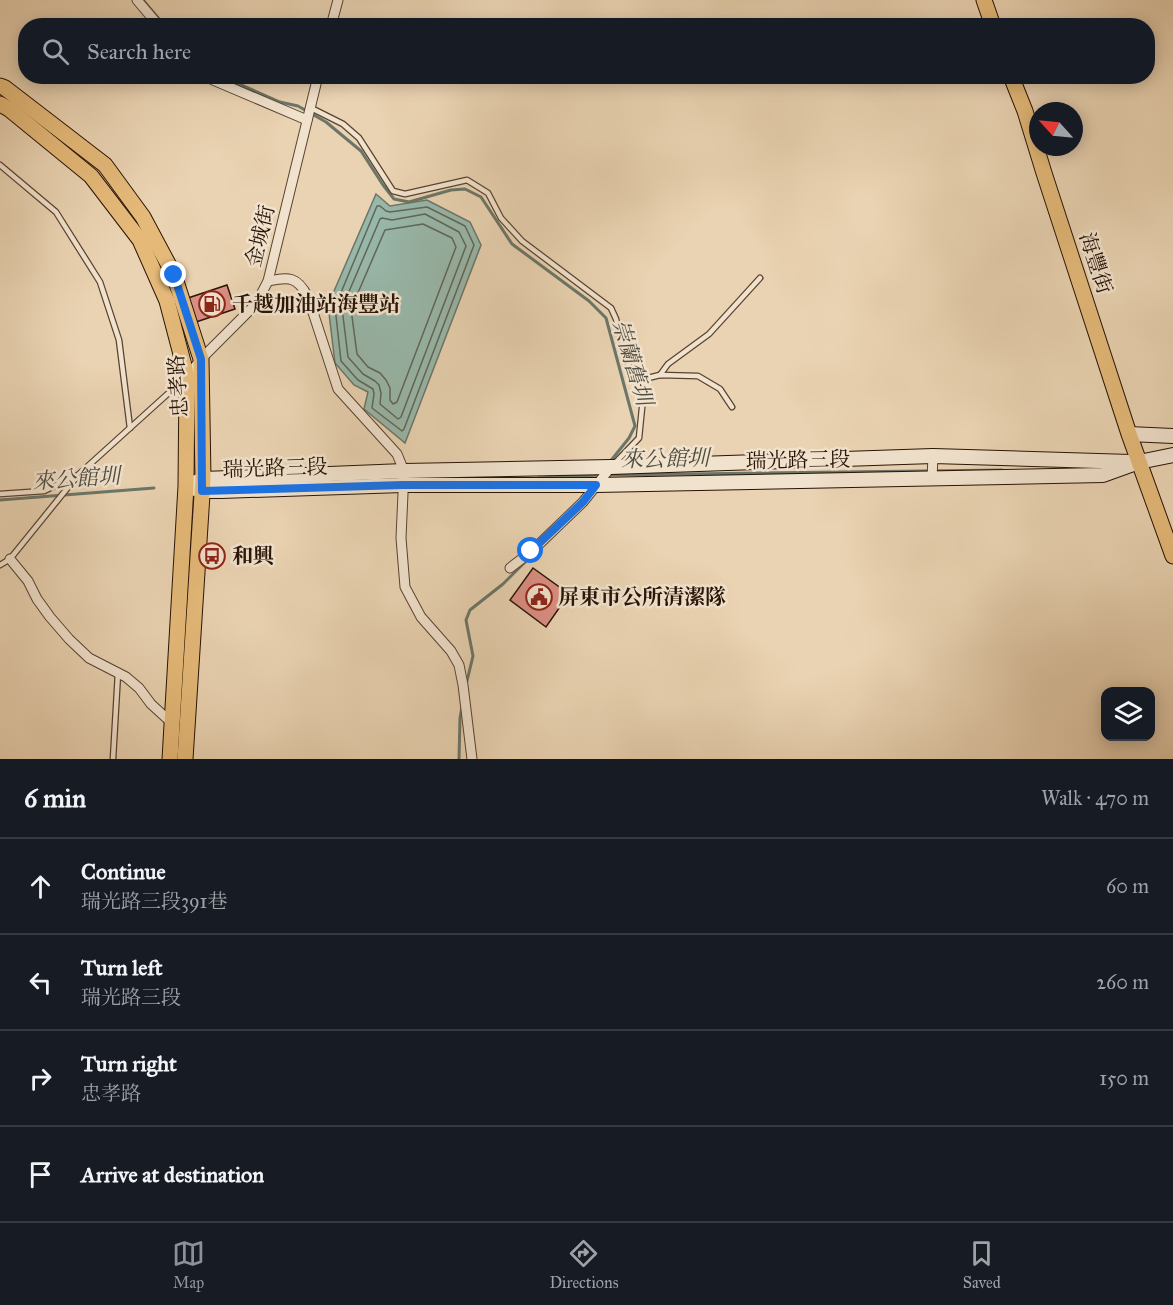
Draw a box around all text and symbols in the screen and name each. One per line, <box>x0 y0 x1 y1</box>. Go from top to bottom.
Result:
search box <box>18 18 1155 84</box>
icon: search <box>39 35 72 68</box>
text: Search here <box>87 38 191 65</box>
north arrow <box>1029 102 1083 156</box>
street label: 金城街 <box>240 202 280 270</box>
street label: 海豐街 <box>1074 229 1118 297</box>
route end <box>160 261 186 287</box>
fuel station icon: 千越加油站海豐站 <box>197 289 227 319</box>
place label: 千越加油站海豐站 <box>232 291 400 317</box>
water label: 崇蘭舊圳 <box>607 316 659 412</box>
street label: 忠孝路 <box>163 354 193 418</box>
water label: 來公館圳 <box>621 444 713 473</box>
street label: 瑞光路三段 <box>745 446 851 474</box>
street label: 瑞光路三段 <box>222 453 328 483</box>
water label: 來公館圳 <box>31 462 125 495</box>
route start <box>517 537 543 563</box>
bus stop icon: 和興 <box>197 541 227 571</box>
place label: 和興 <box>232 543 274 569</box>
public building icon: 屏東市公所清潔隊 <box>524 582 554 612</box>
place label: 屏東市公所清潔隊 <box>558 584 726 610</box>
map controls <box>1101 687 1155 741</box>
button: layers <box>1101 687 1155 741</box>
text: 6 min <box>24 782 86 814</box>
text: Walk · 470 m <box>1041 786 1149 810</box>
text: Continue <box>81 858 166 885</box>
icon: ahead <box>24 870 57 903</box>
text: 60 m <box>1106 874 1149 898</box>
text: 瑞光路三段391巷 <box>81 889 228 913</box>
text: Turn left <box>81 954 163 981</box>
icon: left <box>24 966 57 999</box>
text: 260 m <box>1096 970 1149 994</box>
text: 瑞光路三段 <box>81 985 181 1009</box>
text: Turn right <box>81 1050 177 1077</box>
icon: right <box>24 1062 57 1095</box>
text: 150 m <box>1099 1066 1149 1090</box>
text: 忠孝路 <box>81 1081 141 1105</box>
icon: arrive <box>24 1158 57 1191</box>
text: Arrive at destination <box>81 1161 264 1188</box>
tab: Map <box>172 1237 205 1292</box>
tab: Directions <box>549 1237 618 1292</box>
tab: Saved <box>963 1237 1001 1292</box>

